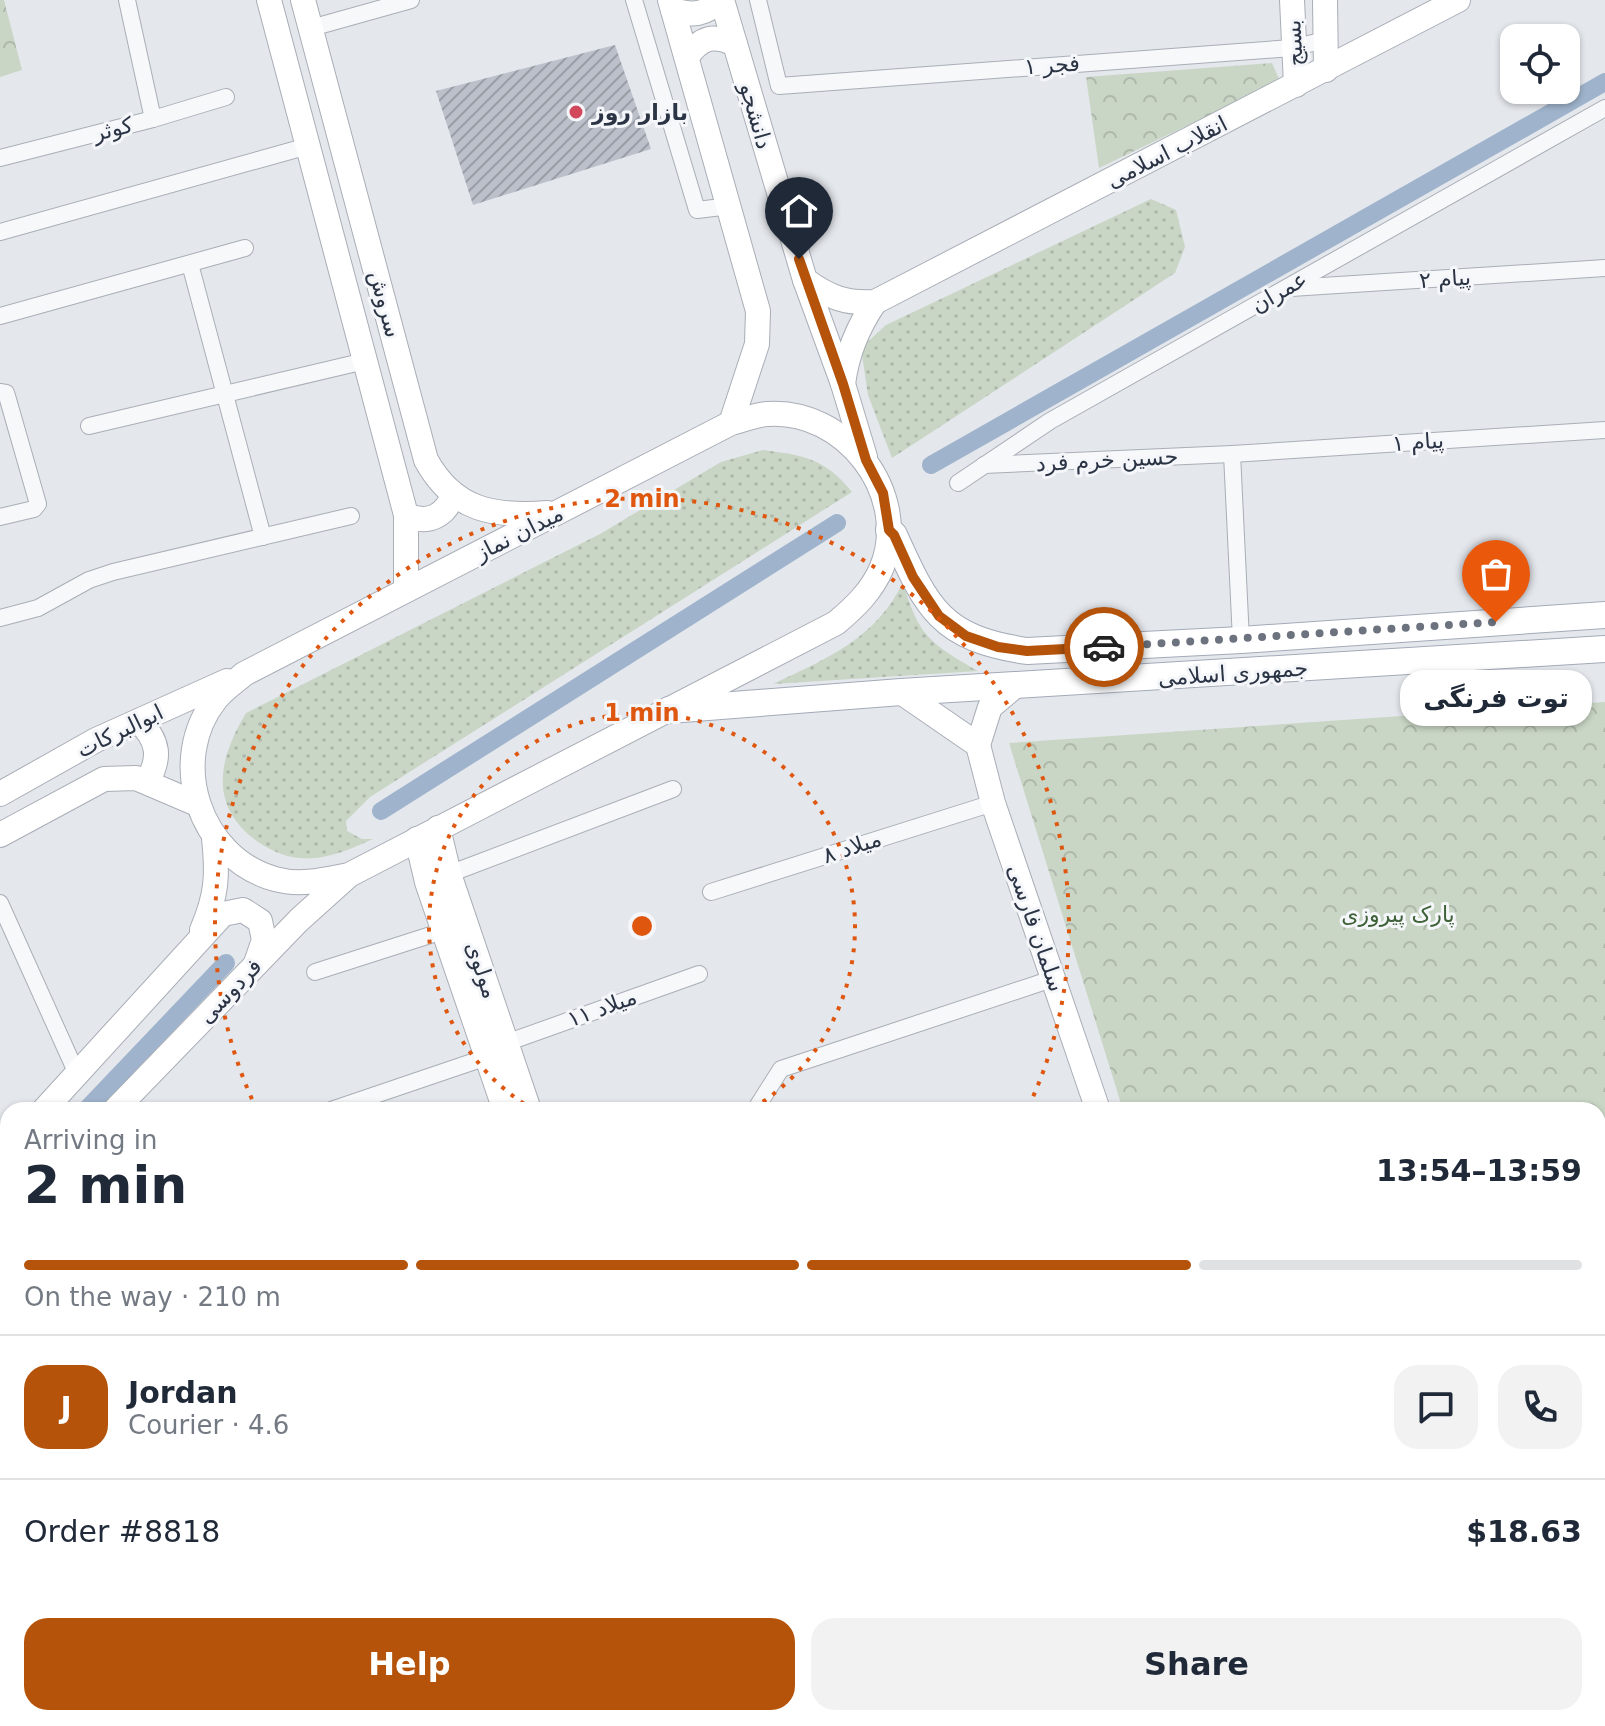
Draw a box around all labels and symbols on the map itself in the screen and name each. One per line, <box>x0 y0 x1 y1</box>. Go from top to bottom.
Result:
street label: بسیج <box>1280 19 1308 67</box>
street label: فجر ۱ <box>1023 51 1081 79</box>
street label: دانشجو <box>734 79 777 152</box>
place label: بازار روز <box>591 100 688 126</box>
marker: بازار روز <box>567 103 585 121</box>
street label: انقلاب اسلامی <box>1103 111 1231 193</box>
street label: کوثر <box>90 112 136 146</box>
pin <box>765 177 833 259</box>
street label: پیام ۲ <box>1418 265 1472 294</box>
street label: عمران <box>1247 266 1311 318</box>
street label: سروش <box>363 268 406 340</box>
street label: پیام ۱ <box>1391 428 1445 457</box>
street label: حسین خرم فرد <box>1035 444 1179 476</box>
text: 2 min <box>604 485 680 513</box>
street label: میدان نماز <box>470 500 567 566</box>
pin <box>1462 540 1530 622</box>
courier <box>1064 607 1144 687</box>
street label: جمهوری اسلامی <box>1157 655 1309 691</box>
callout: توت فرنگی <box>1400 670 1592 726</box>
street label: ابوالبرکات <box>73 699 167 763</box>
text: 1 min <box>604 699 680 727</box>
street label: میلاد ۸ <box>820 826 884 868</box>
street label: سلمان فارسی <box>1003 861 1069 995</box>
park label: پارک پیروزی <box>1341 902 1455 928</box>
centre of rings <box>628 912 656 940</box>
street label: مولوی <box>461 938 503 1002</box>
street label: فردوسی <box>193 954 267 1028</box>
street label: میلاد ۱۱ <box>564 984 640 1032</box>

